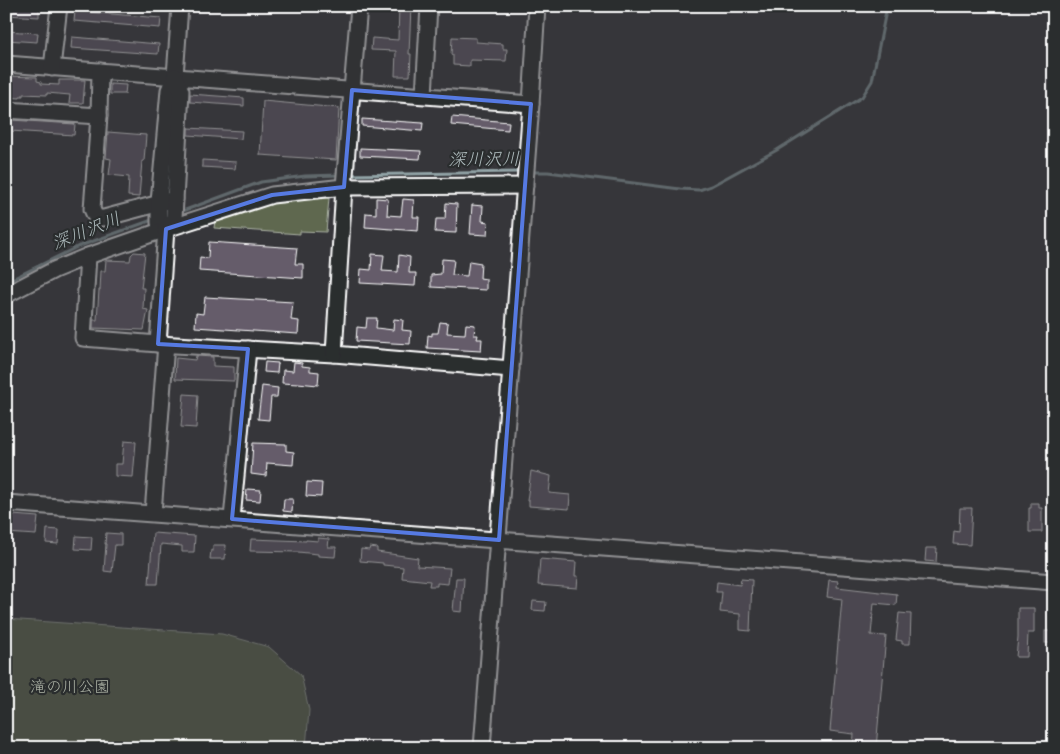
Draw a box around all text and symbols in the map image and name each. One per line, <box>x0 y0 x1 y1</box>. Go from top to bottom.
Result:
water label: 深川沢川 <box>448 145 520 172</box>
water label: 深川沢川 <box>48 205 124 256</box>
park label: 滝の川公園 <box>30 675 110 697</box>

